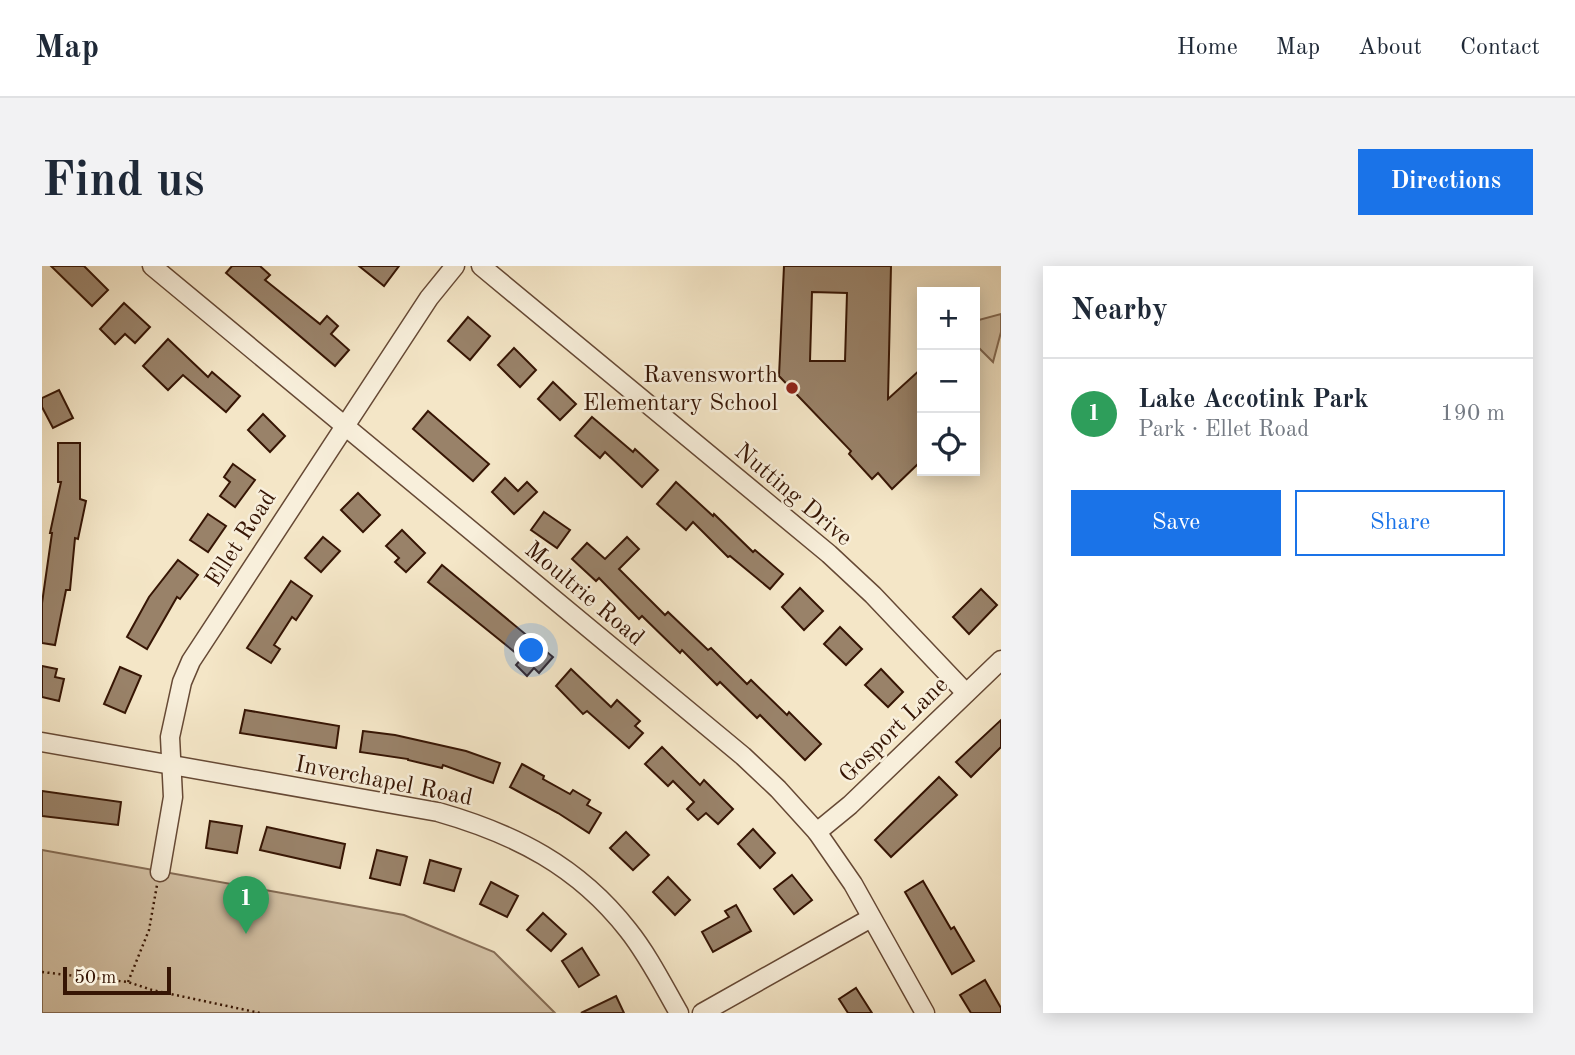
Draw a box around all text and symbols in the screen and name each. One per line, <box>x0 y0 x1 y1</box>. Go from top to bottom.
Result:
text: Map <box>35 32 99 65</box>
text: Home <box>1177 36 1238 60</box>
text: Map <box>1276 36 1320 60</box>
text: About <box>1358 36 1422 60</box>
text: Contact <box>1460 36 1540 60</box>
button: Directions <box>1358 149 1533 215</box>
text: Find us <box>42 158 205 207</box>
map controls <box>917 287 980 476</box>
button: + <box>917 287 980 350</box>
text: Nearby <box>1071 296 1168 326</box>
button: − <box>917 350 980 413</box>
place label: Ravensworth Elementary School <box>583 364 778 416</box>
marker: Ravensworth Elementary School <box>784 380 800 396</box>
text: Lake Accotink Park <box>1138 387 1368 413</box>
text: 1 <box>1087 402 1101 425</box>
text: 190 m <box>1440 402 1505 425</box>
button: locate <box>917 413 980 476</box>
text: Park · Ellet Road <box>1138 418 1309 441</box>
street label: Nutting Drive <box>730 440 856 551</box>
street label: Ellet Road <box>202 487 281 591</box>
button: Save <box>1071 490 1281 556</box>
button: Share <box>1295 490 1505 556</box>
street label: Moultrie Road <box>520 538 648 651</box>
your location <box>514 633 548 667</box>
street label: Gosport Lane <box>835 673 953 788</box>
street label: Inverchapel Road <box>293 753 474 811</box>
pin: 1 <box>223 876 269 934</box>
scale bar <box>63 964 172 996</box>
text: 50 m <box>74 969 116 988</box>

